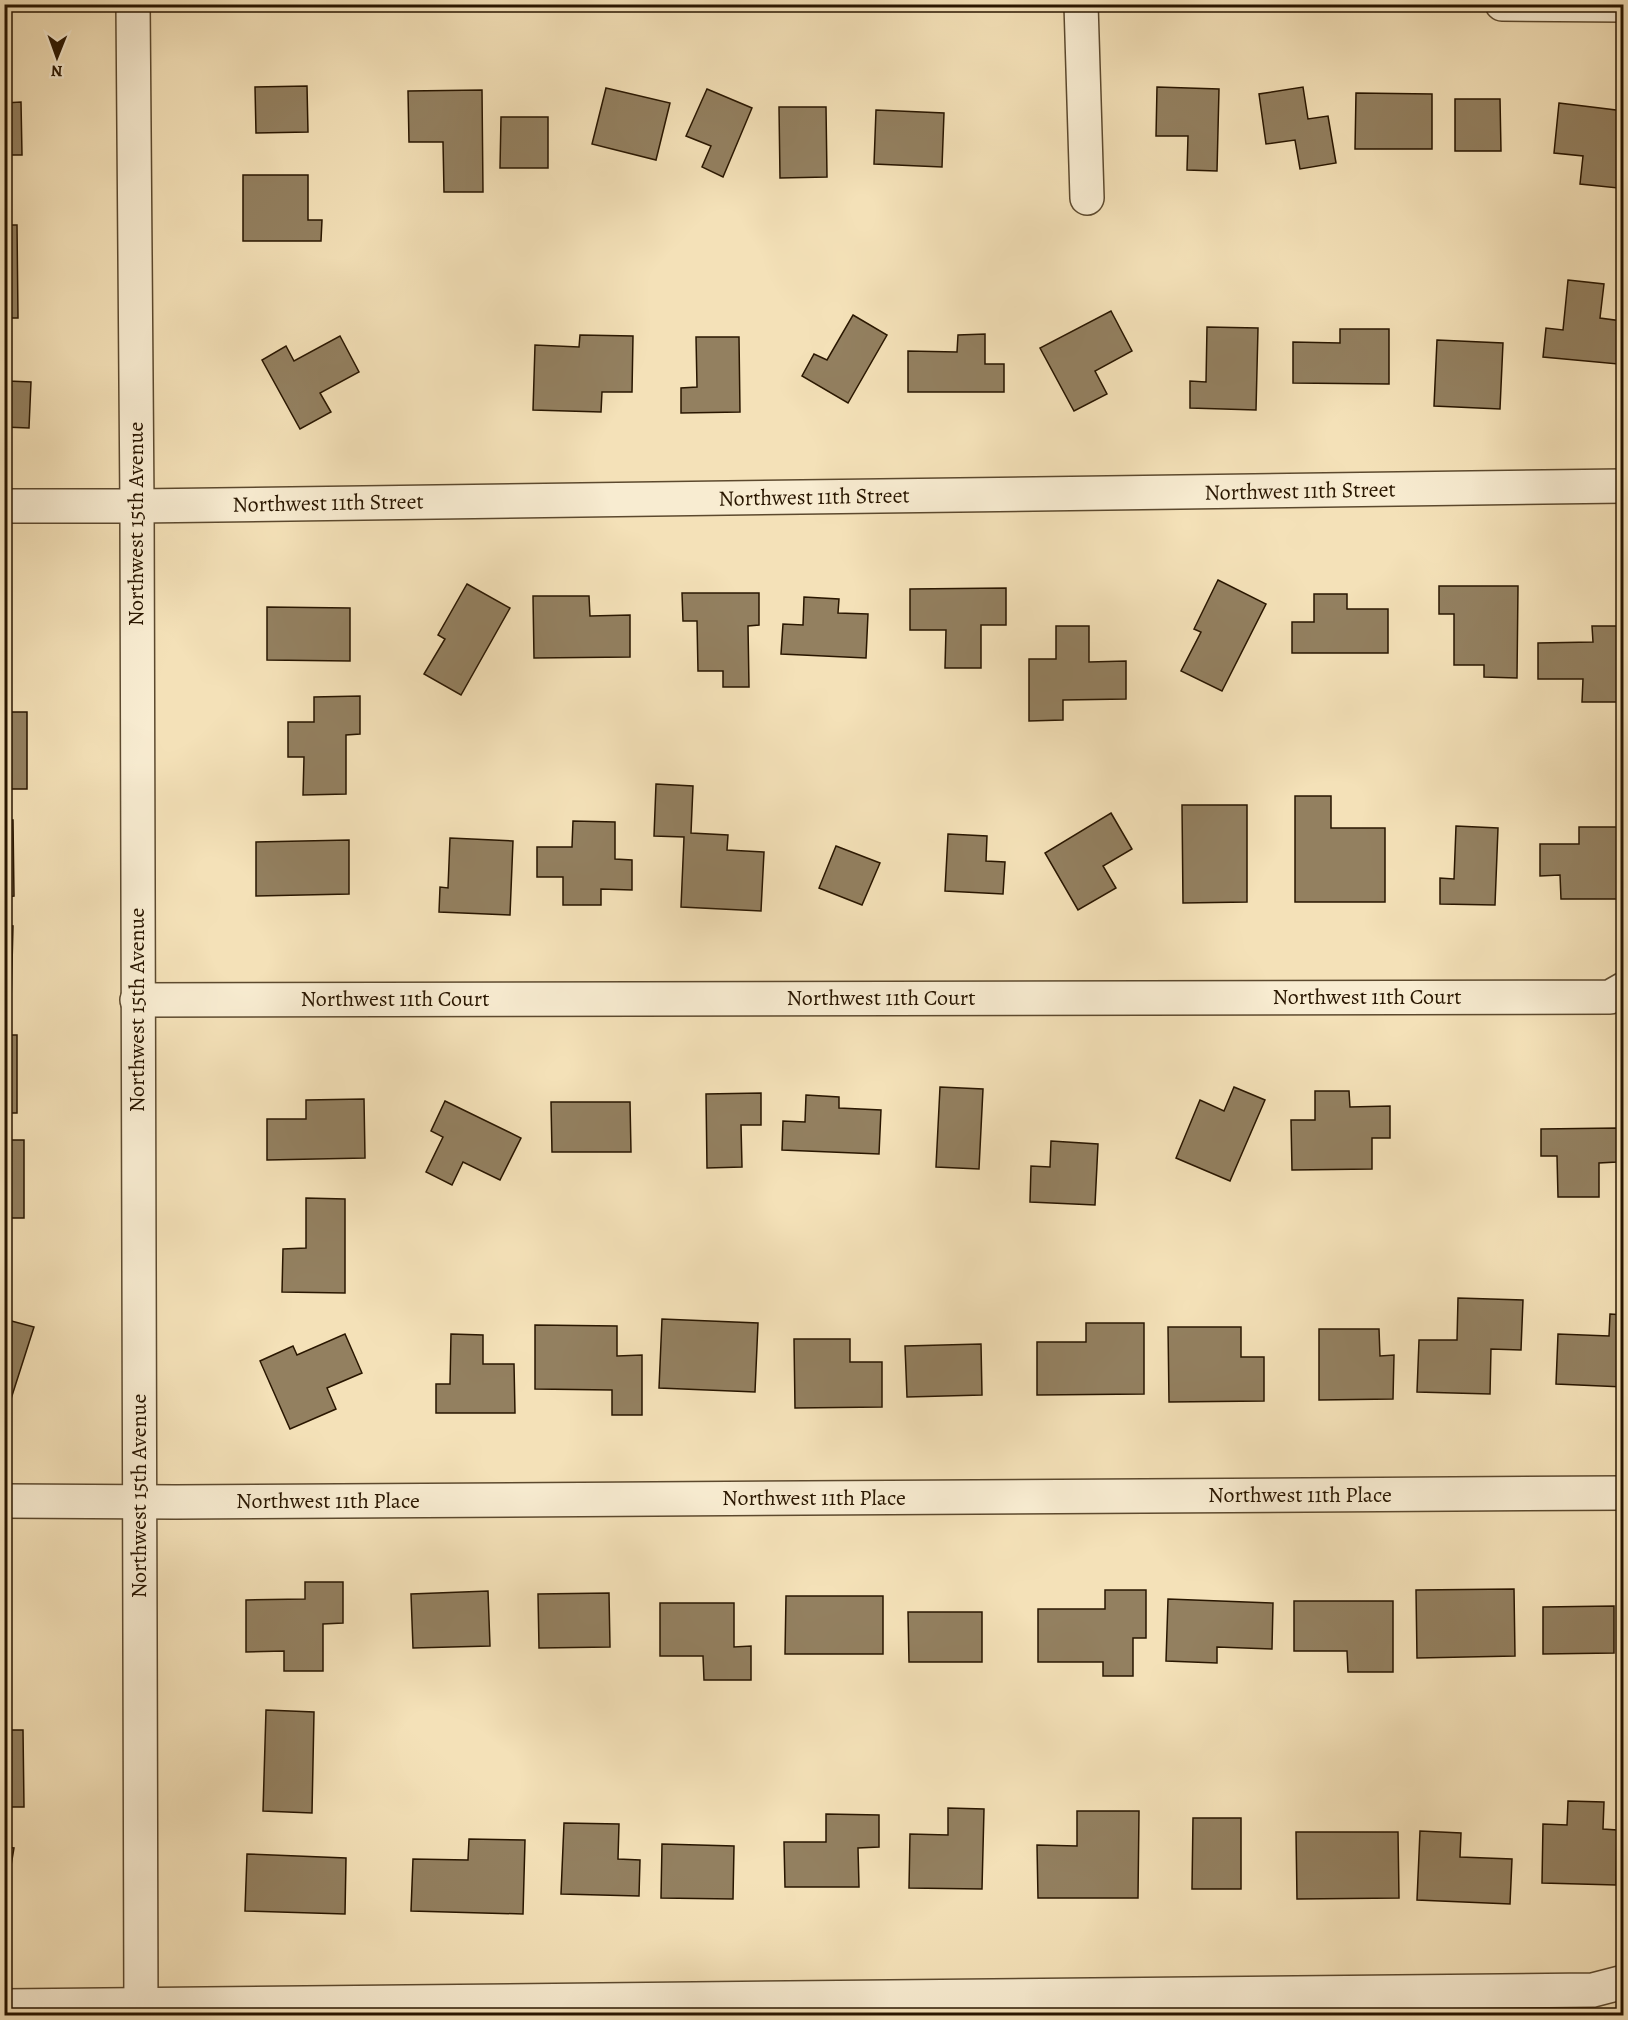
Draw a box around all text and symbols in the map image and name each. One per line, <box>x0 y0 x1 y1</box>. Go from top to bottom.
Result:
north arrow <box>27 27 87 87</box>
text: N <box>50 60 63 82</box>
street label: Northwest 15th Avenue <box>121 422 151 626</box>
street label: Northwest 11th Street <box>1204 474 1396 508</box>
street label: Northwest 11th Street <box>718 480 910 514</box>
street label: Northwest 11th Street <box>232 486 424 520</box>
street label: Northwest 15th Avenue <box>122 908 152 1112</box>
street label: Northwest 11th Court <box>1272 982 1462 1012</box>
street label: Northwest 11th Court <box>786 983 976 1013</box>
street label: Northwest 11th Court <box>300 984 490 1014</box>
street label: Northwest 15th Avenue <box>124 1394 154 1598</box>
street label: Northwest 11th Place <box>1208 1480 1392 1510</box>
street label: Northwest 11th Place <box>722 1483 906 1513</box>
street label: Northwest 11th Place <box>236 1486 420 1516</box>

